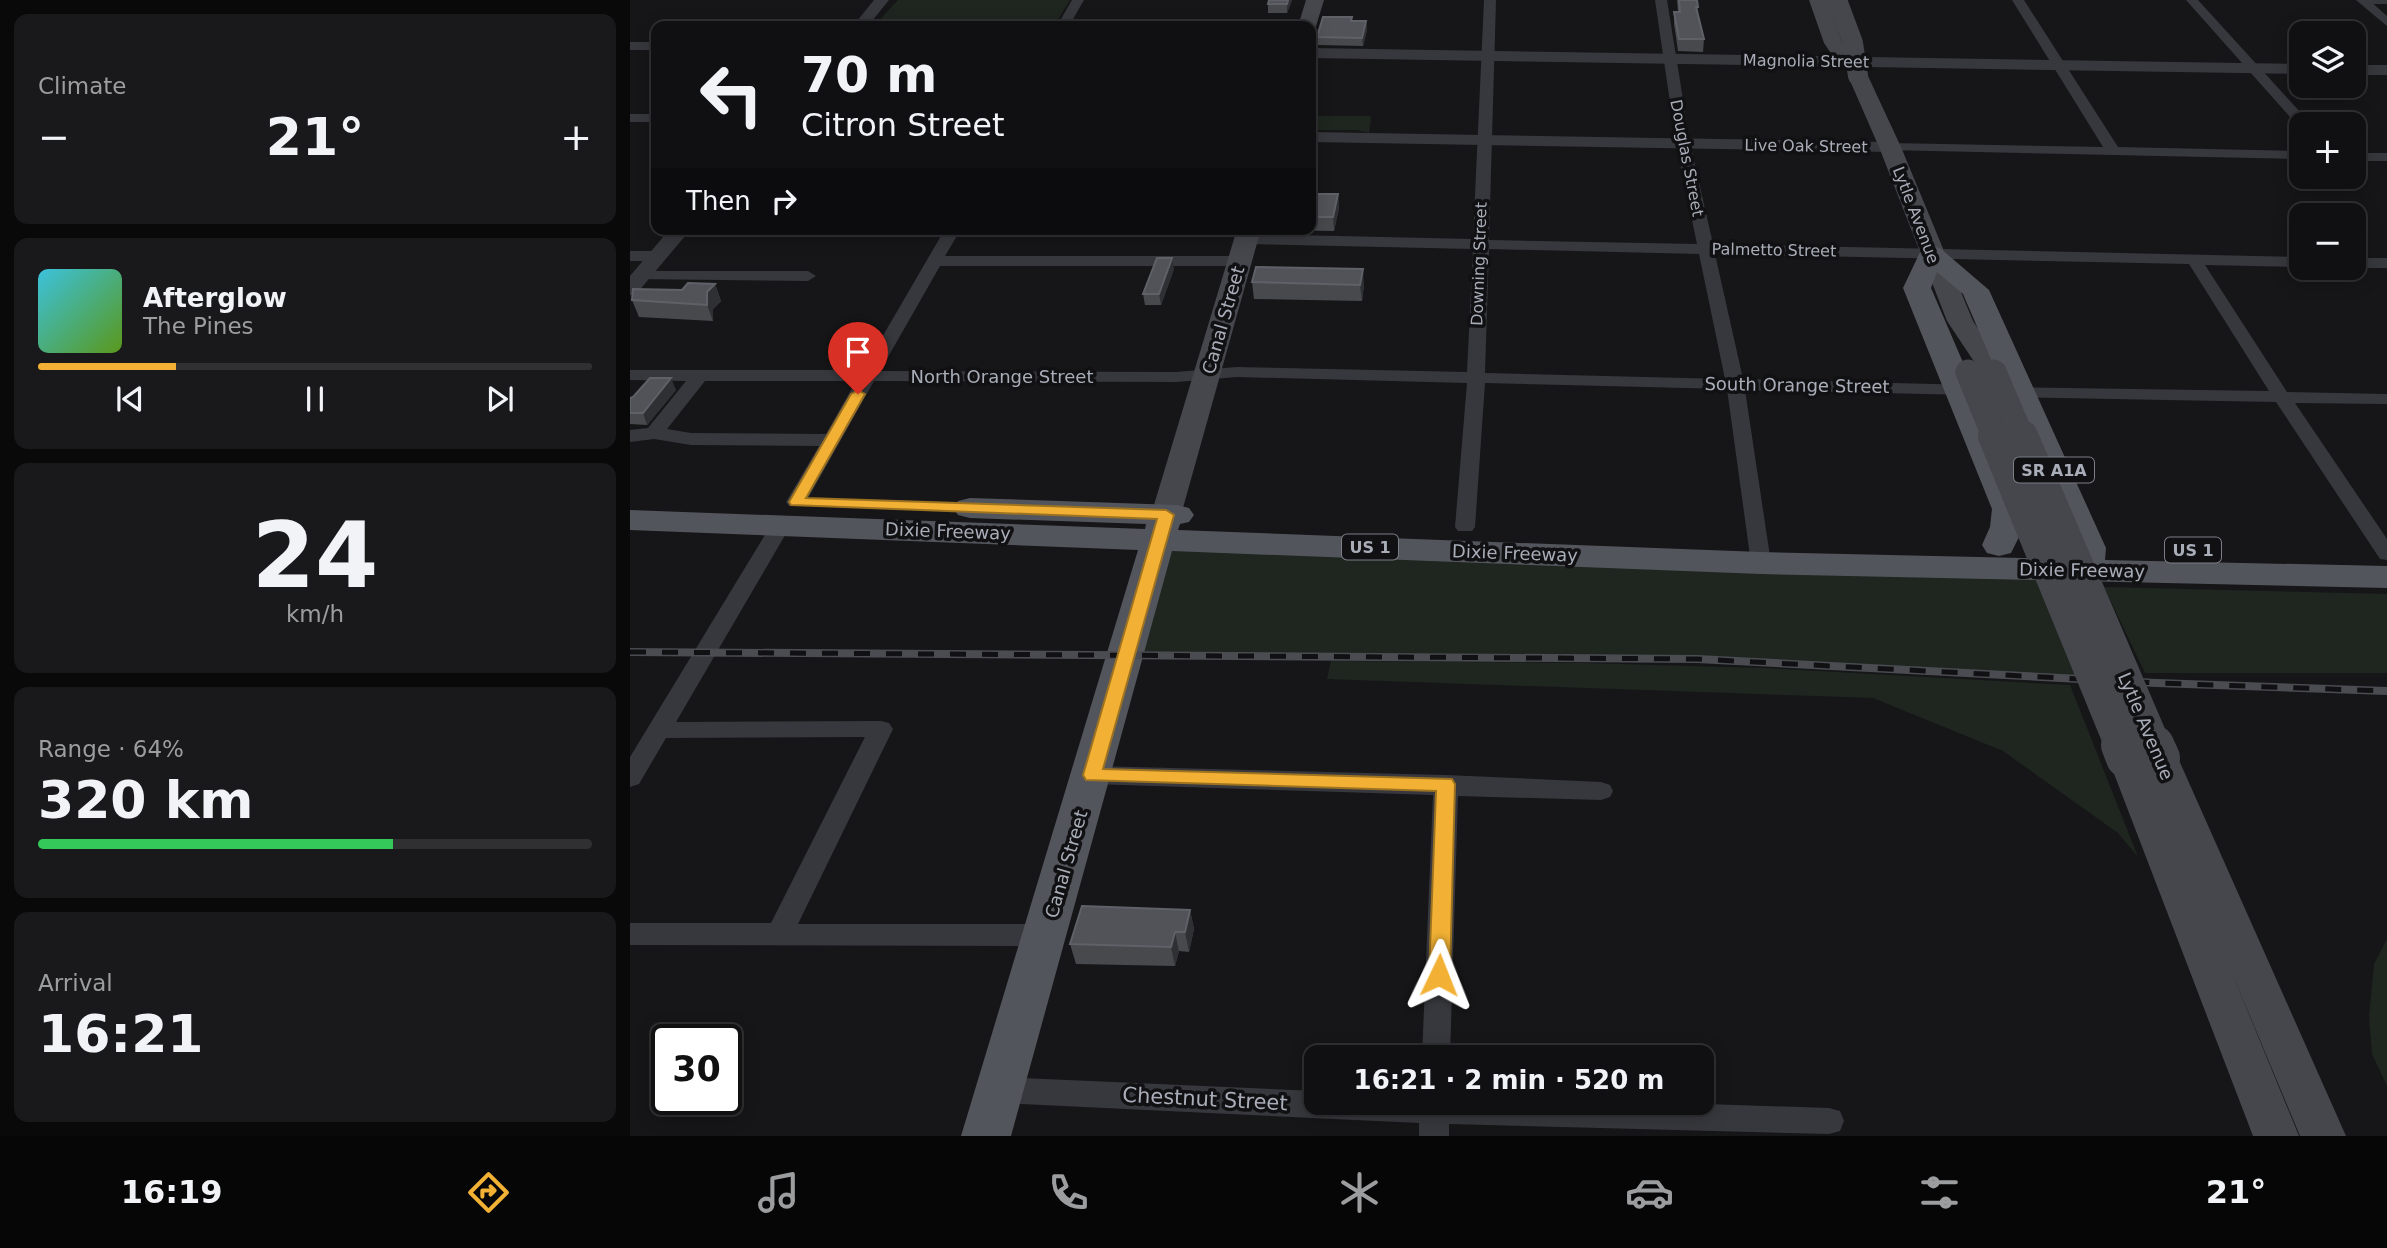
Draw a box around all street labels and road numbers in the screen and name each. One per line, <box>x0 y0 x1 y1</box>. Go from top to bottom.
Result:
street label: Magnolia Street <box>1743 50 1869 72</box>
street label: Douglas Street <box>1666 98 1708 218</box>
street label: Live Oak Street <box>1744 135 1868 157</box>
street label: Lytle Avenue <box>1889 164 1943 266</box>
street label: Downing Street <box>1467 202 1491 326</box>
street label: Palmetto Street <box>1712 239 1836 261</box>
street label: Canal Street <box>1198 264 1248 376</box>
street label: North Orange Street <box>911 366 1094 387</box>
street label: South Orange Street <box>1704 373 1890 397</box>
road number: SR A1A <box>2014 457 2094 482</box>
street label: Dixie Freeway <box>885 518 1012 544</box>
road number: US 1 <box>1342 534 1398 560</box>
road number: US 1 <box>2165 538 2221 562</box>
street label: Dixie Freeway <box>1452 540 1579 566</box>
street label: Dixie Freeway <box>2019 558 2145 582</box>
street label: Lytle Avenue <box>2114 669 2178 783</box>
street label: Canal Street <box>1041 808 1091 920</box>
street label: Chestnut Street <box>1122 1083 1288 1115</box>

